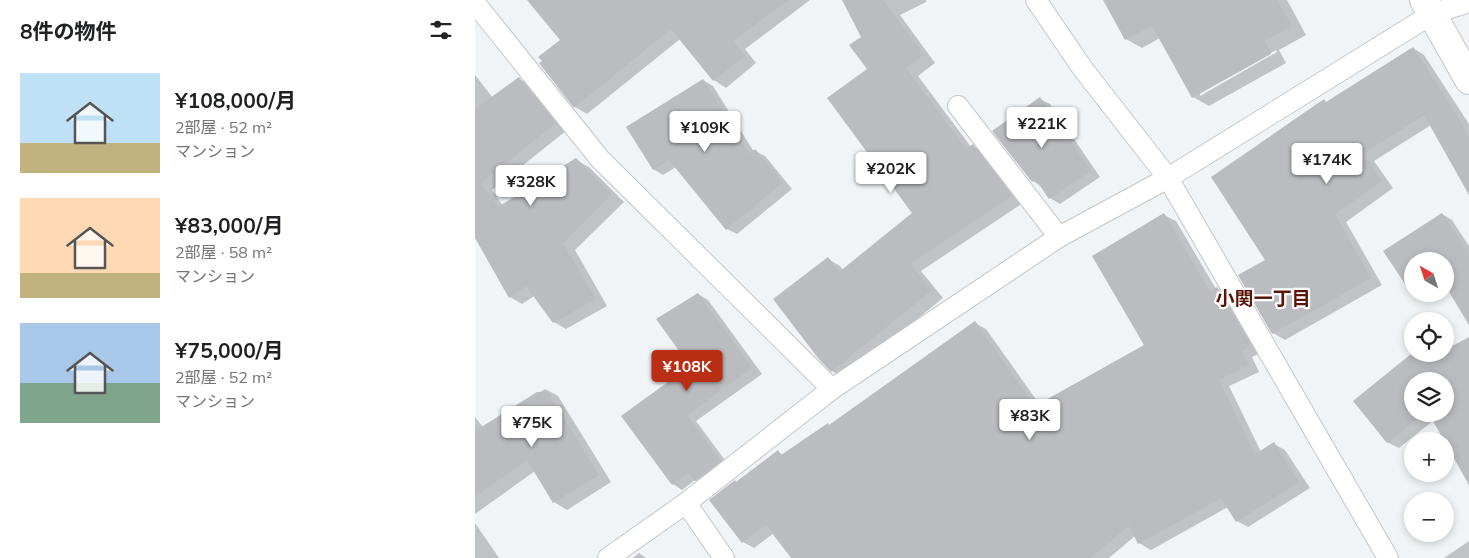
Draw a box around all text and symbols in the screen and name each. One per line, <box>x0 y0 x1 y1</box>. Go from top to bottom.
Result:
icon: filters <box>427 16 455 44</box>
text: 8件の物件 <box>20 18 117 44</box>
text: ¥108,000/月 <box>175 87 296 113</box>
icon: home <box>60 93 120 153</box>
pin: ¥221K <box>1007 106 1077 149</box>
pin: ¥109K <box>670 110 740 153</box>
text: ¥221K <box>1017 113 1067 133</box>
text: 2部屋 · 52 m² <box>175 117 272 137</box>
text: ¥109K <box>680 117 730 137</box>
text: マンション <box>175 141 255 161</box>
pin: ¥174K <box>1292 142 1362 185</box>
text: ¥174K <box>1302 149 1352 169</box>
pin: ¥202K <box>856 152 926 194</box>
text: ¥202K <box>866 158 916 178</box>
pin: ¥328K <box>496 164 566 207</box>
text: ¥328K <box>506 171 556 191</box>
text: ¥83,000/月 <box>175 212 283 238</box>
icon: home <box>60 218 120 278</box>
text: 2部屋 · 58 m² <box>175 242 272 262</box>
north arrow <box>1404 252 1454 302</box>
map controls <box>1404 252 1454 542</box>
text: マンション <box>175 266 255 286</box>
district label: 小関一丁目 <box>1215 286 1311 310</box>
button: locate <box>1404 312 1454 362</box>
text: ¥75,000/月 <box>175 337 283 363</box>
icon: home <box>60 343 120 403</box>
pin: ¥108K <box>652 350 722 392</box>
text: ¥108K <box>662 356 712 376</box>
text: 2部屋 · 52 m² <box>175 367 272 387</box>
button: layers <box>1404 372 1454 422</box>
text: マンション <box>175 391 255 411</box>
pin: ¥83K <box>1000 398 1060 441</box>
text: ¥83K <box>1010 405 1050 425</box>
pin: ¥75K <box>502 406 562 448</box>
text: ¥75K <box>512 412 552 432</box>
button: + <box>1404 432 1454 482</box>
button: − <box>1404 492 1454 542</box>

